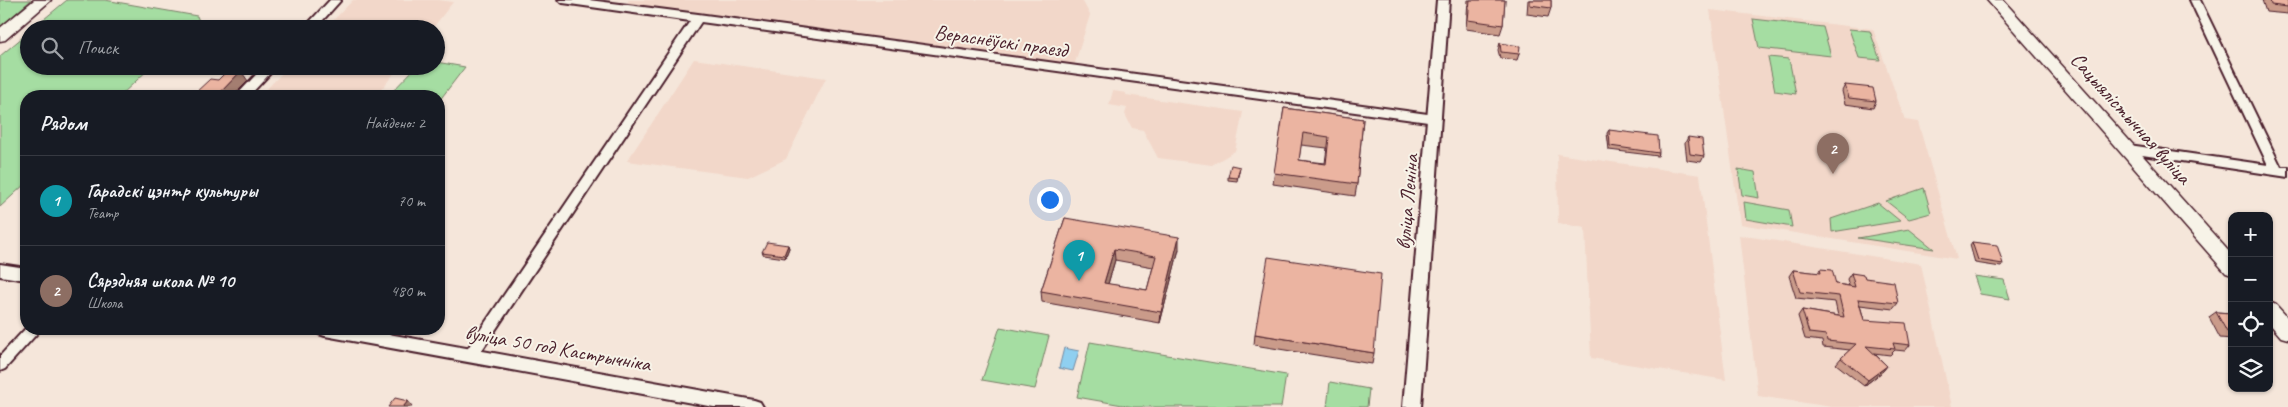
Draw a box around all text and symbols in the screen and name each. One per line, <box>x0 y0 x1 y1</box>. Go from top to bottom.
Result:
street label: Вераснёўскі праезд <box>933 19 1072 64</box>
search box <box>20 20 445 75</box>
icon: search <box>38 34 66 62</box>
text: Поиск <box>78 36 118 60</box>
street label: Сацыялістычная вуліца <box>2065 47 2198 191</box>
text: Рядом <box>40 110 87 136</box>
text: Найдено: 2 <box>365 113 425 133</box>
pin: 2 <box>1817 133 1849 174</box>
street label: вуліца Леніна <box>1390 151 1424 251</box>
text: Гарадскі цэнтр культуры <box>87 179 258 203</box>
your location <box>1037 187 1063 213</box>
text: 1 <box>52 191 60 211</box>
text: 70 m <box>398 191 425 211</box>
text: Театр <box>87 203 118 223</box>
map controls <box>2228 212 2273 392</box>
button: + <box>2228 212 2273 257</box>
pin: 1 <box>1063 240 1095 281</box>
button: − <box>2228 257 2273 302</box>
text: Сярэдняя школа № 10 <box>87 269 234 293</box>
text: 2 <box>52 281 60 301</box>
text: 480 m <box>391 281 425 301</box>
text: Школа <box>87 293 122 313</box>
button: locate <box>2228 302 2273 347</box>
street label: вуліца 50 год Кастрычніка <box>463 319 654 377</box>
button: layers <box>2228 347 2273 392</box>

